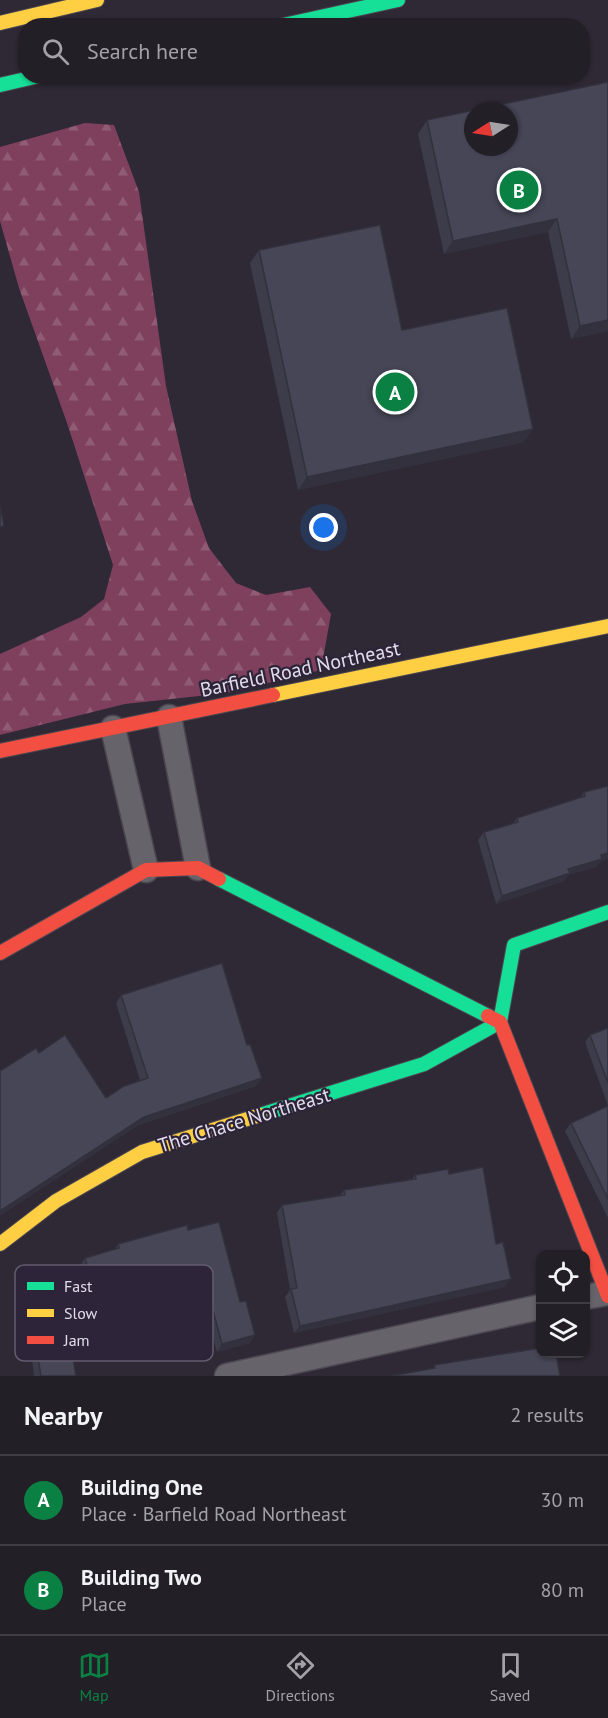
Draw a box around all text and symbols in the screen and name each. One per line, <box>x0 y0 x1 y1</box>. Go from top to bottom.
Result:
search box <box>18 18 590 84</box>
icon: search <box>39 35 72 68</box>
text: Search here <box>87 37 198 65</box>
north arrow <box>464 102 518 156</box>
pin: B <box>500 168 538 213</box>
pin: A <box>376 370 414 414</box>
your location <box>309 513 338 542</box>
street label: Barfield Road Northeast <box>198 635 402 703</box>
street label: The Chace Northeast <box>155 1081 333 1159</box>
map controls <box>536 1250 590 1358</box>
button: locate <box>536 1250 590 1304</box>
legend <box>15 1265 213 1361</box>
text: Fast <box>64 1276 93 1296</box>
text: Slow <box>64 1303 98 1323</box>
button: layers <box>536 1304 590 1358</box>
text: Jam <box>63 1330 90 1350</box>
text: Nearby <box>24 1399 102 1432</box>
text: 2 results <box>511 1402 584 1428</box>
text: Building One <box>81 1473 203 1501</box>
text: A <box>37 1487 50 1513</box>
text: 30 m <box>541 1487 584 1513</box>
text: Place · Barfield Road Northeast <box>81 1501 346 1527</box>
text: Building Two <box>81 1563 202 1591</box>
text: B <box>38 1577 49 1603</box>
text: 80 m <box>541 1577 584 1603</box>
text: Place <box>81 1591 127 1617</box>
tab: Map <box>78 1649 111 1705</box>
tab: Directions <box>266 1649 335 1705</box>
tab: Saved <box>490 1649 530 1705</box>

